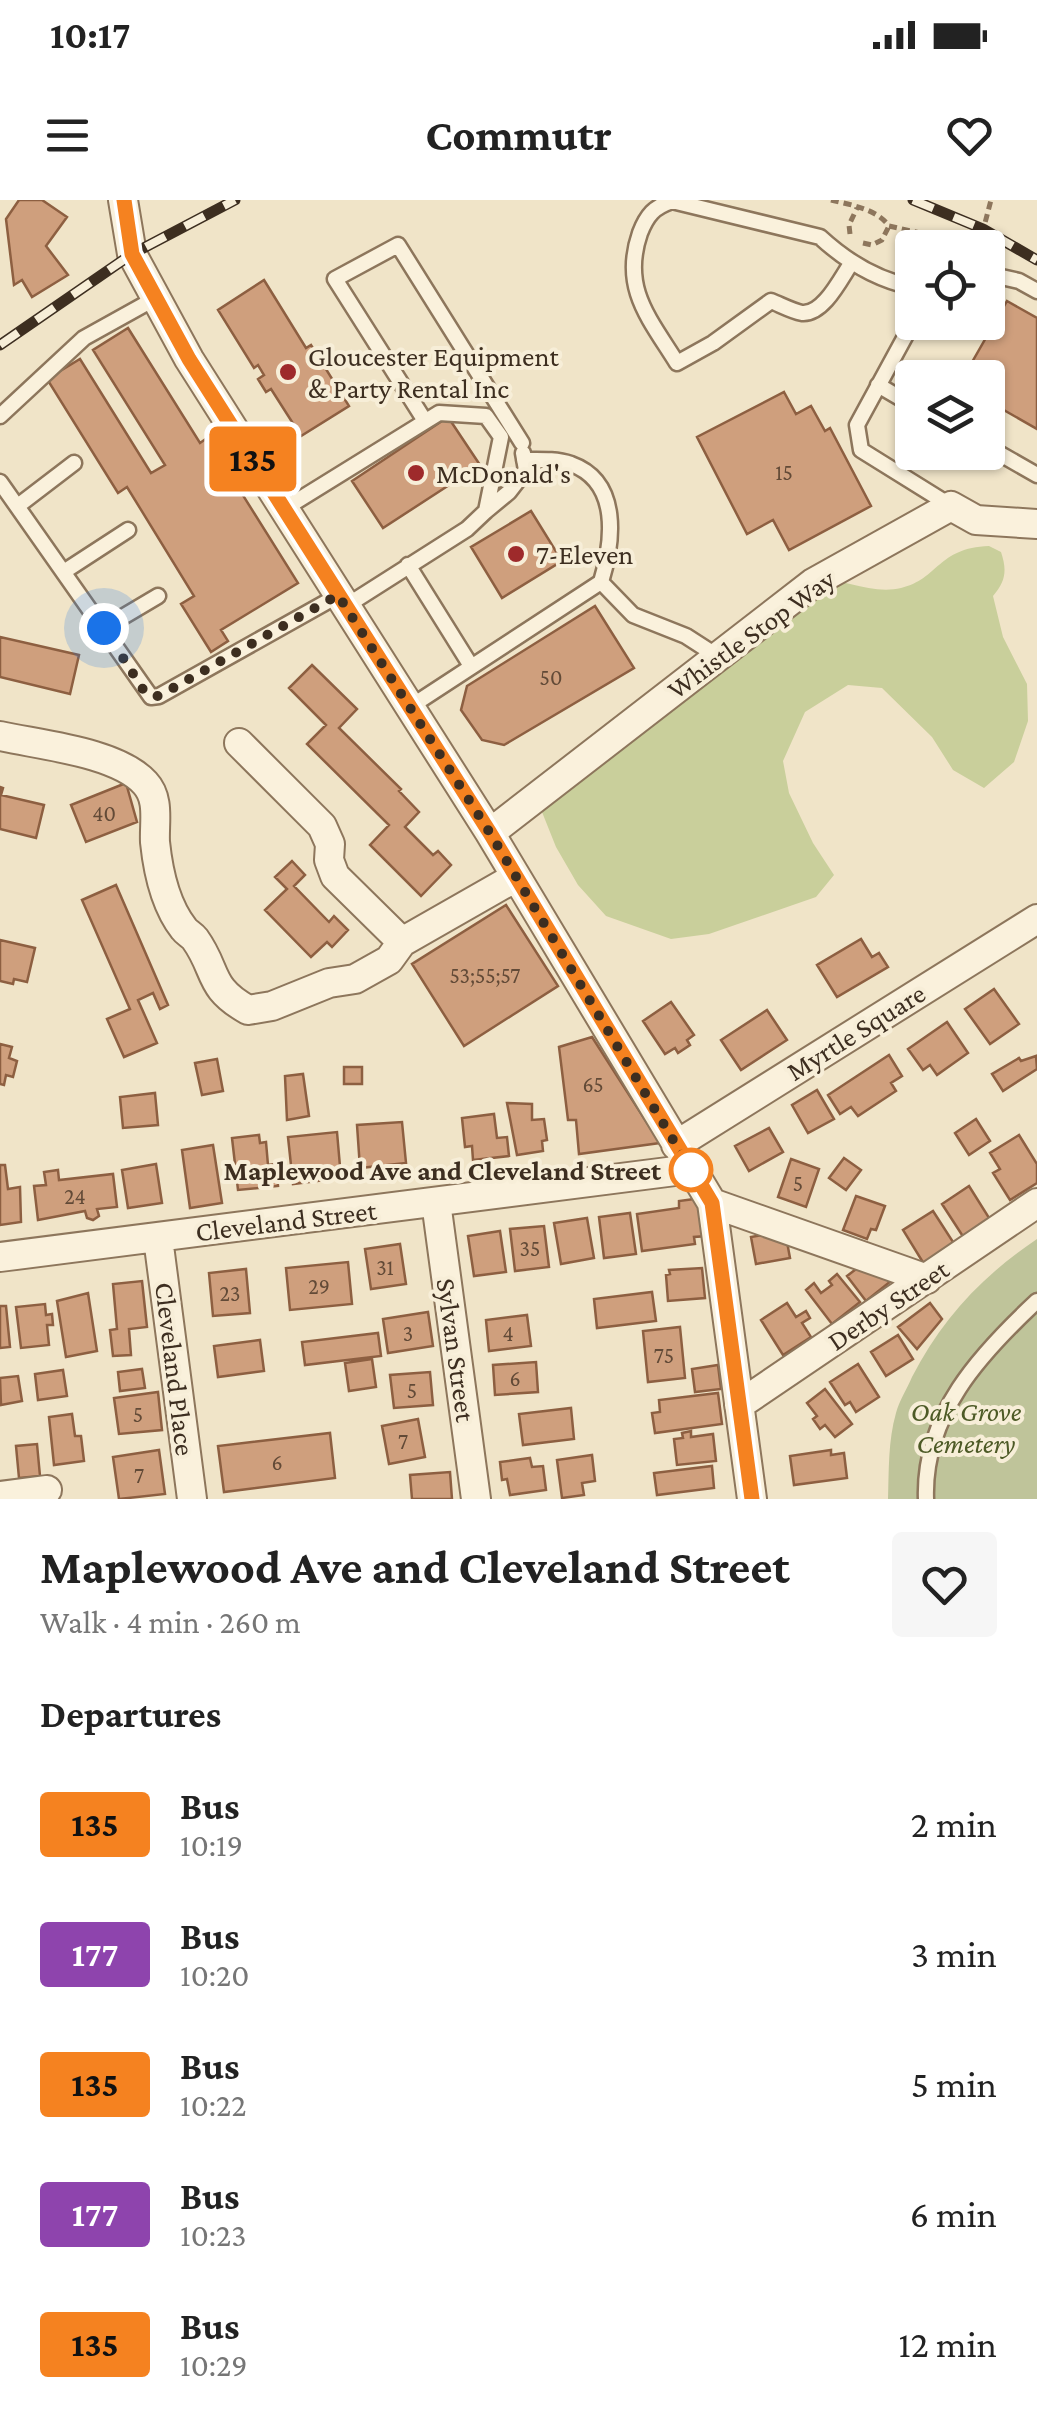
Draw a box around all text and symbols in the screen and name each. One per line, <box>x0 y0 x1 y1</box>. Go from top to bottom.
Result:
text: 10:17 <box>50 14 131 56</box>
icon: menu <box>40 108 95 163</box>
icon: heart <box>942 108 997 163</box>
text: Commutr <box>425 110 612 160</box>
map controls <box>895 230 1005 470</box>
button: locate <box>895 230 1005 340</box>
place label: Gloucester Equipment & Party Rental Inc <box>308 341 559 404</box>
button: layers <box>895 360 1005 470</box>
marker: Gloucester Equipment & Party Rental Inc <box>277 361 299 383</box>
line badge: 135 <box>196 426 310 492</box>
text: 135 <box>229 440 277 479</box>
place label: McDonald's <box>436 458 571 489</box>
house number: 15 <box>775 460 793 485</box>
marker: McDonald's <box>405 462 427 484</box>
place label: 7-Eleven <box>536 539 633 570</box>
marker: 7-Eleven <box>505 543 527 565</box>
street label: Whistle Stop Way <box>661 562 842 705</box>
your location <box>79 603 129 653</box>
house number: 50 <box>540 665 562 690</box>
house number: 40 <box>92 801 116 826</box>
house number: 53;55;57 <box>450 963 520 988</box>
street label: Myrtle Square <box>781 977 931 1087</box>
house number: 65 <box>582 1072 604 1097</box>
marker: Maplewood Ave and Cleveland Street <box>670 1149 712 1191</box>
place label: Maplewood Ave and Cleveland Street <box>224 1155 662 1186</box>
house number: 5 <box>793 1171 803 1196</box>
house number: 24 <box>64 1184 86 1209</box>
street label: Cleveland Street <box>194 1194 379 1247</box>
house number: 35 <box>520 1236 540 1261</box>
street label: Derby Street <box>822 1253 955 1357</box>
house number: 31 <box>376 1255 394 1280</box>
house number: 29 <box>308 1274 330 1299</box>
street label: Sylvan Street <box>431 1276 482 1424</box>
street label: Cleveland Place <box>149 1280 201 1458</box>
house number: 23 <box>220 1281 240 1306</box>
house number: 3 <box>403 1321 413 1346</box>
house number: 4 <box>502 1321 514 1346</box>
house number: 75 <box>654 1343 674 1368</box>
house number: 6 <box>509 1366 521 1391</box>
house number: 5 <box>407 1378 417 1403</box>
park label: Oak Grove Cemetery <box>911 1396 1022 1459</box>
house number: 5 <box>133 1402 143 1427</box>
house number: 7 <box>398 1429 408 1454</box>
house number: 6 <box>271 1450 283 1475</box>
house number: 7 <box>134 1463 144 1488</box>
button: heart <box>892 1532 997 1637</box>
text: Maplewood Ave and Cleveland Street <box>40 1540 790 1593</box>
text: Walk · 4 min · 260 m <box>40 1604 301 1640</box>
text: Departures <box>40 1693 221 1735</box>
text: Bus <box>180 1785 239 1827</box>
text: 2 min <box>911 1803 997 1845</box>
text: 135 <box>71 1805 119 1844</box>
text: 10:19 <box>180 1827 243 1863</box>
text: Bus <box>180 1915 239 1957</box>
text: 3 min <box>911 1933 997 1975</box>
text: 177 <box>72 1935 118 1974</box>
text: 10:20 <box>180 1957 249 1993</box>
text: Bus <box>180 2045 239 2087</box>
text: 5 min <box>911 2063 997 2105</box>
text: 135 <box>71 2065 119 2104</box>
text: 10:22 <box>180 2087 246 2123</box>
text: Bus <box>180 2175 239 2217</box>
text: 6 min <box>910 2193 997 2235</box>
text: 177 <box>72 2195 118 2234</box>
text: 10:23 <box>180 2217 246 2253</box>
text: Bus <box>180 2305 239 2347</box>
text: 12 min <box>898 2323 997 2365</box>
text: 135 <box>71 2325 119 2364</box>
text: 10:29 <box>180 2347 248 2383</box>

